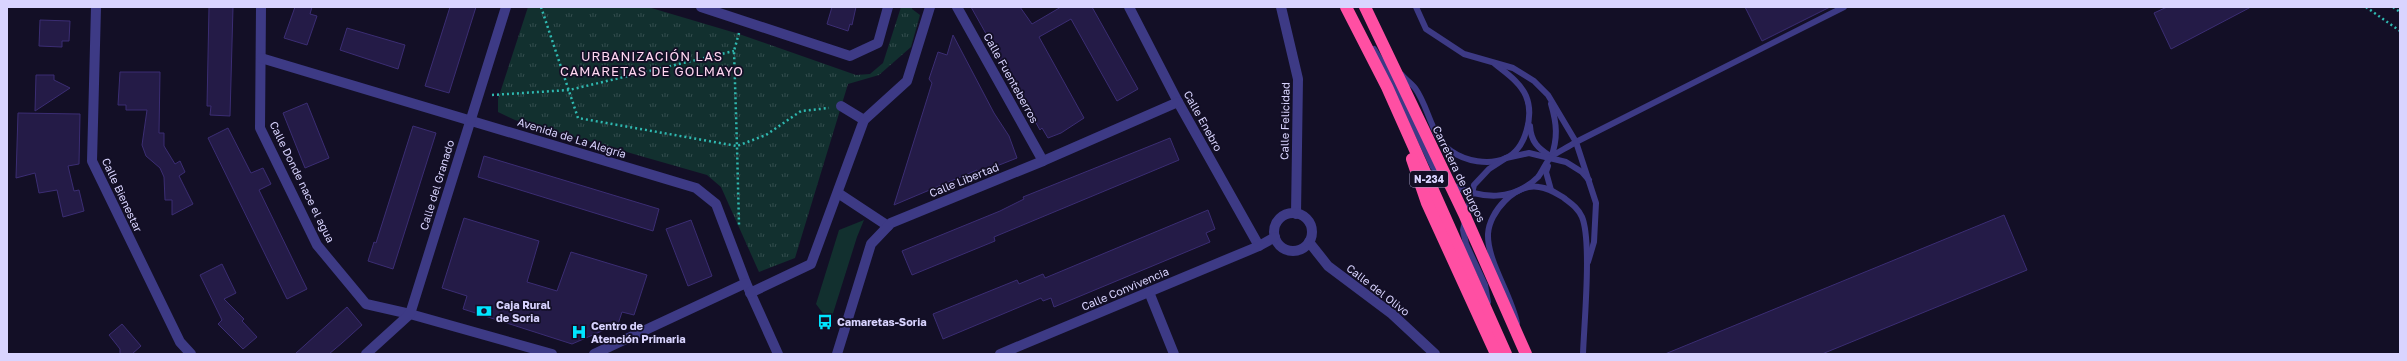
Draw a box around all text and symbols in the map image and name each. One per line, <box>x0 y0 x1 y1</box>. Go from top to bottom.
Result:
street label: Calle Fuenteberros <box>981 31 1042 125</box>
district label: URBANIZACIÓN LAS CAMARETAS DE GOLMAYO <box>560 48 744 79</box>
street label: Calle Felicidad <box>1277 82 1292 160</box>
street label: Calle Enebro <box>1181 88 1226 154</box>
street label: Avenida de La Alegría <box>516 115 628 160</box>
street label: Calle Donde nace el agua <box>267 119 338 245</box>
street label: Carretera de Burgos <box>1430 123 1489 224</box>
street label: Calle del Granado <box>417 138 457 232</box>
street label: Calle Bienestar <box>100 156 146 235</box>
street label: Calle Libertad <box>927 160 1001 199</box>
road number: N-234 <box>1410 171 1448 187</box>
street label: Calle del Olivo <box>1344 261 1413 318</box>
street label: Calle Convivencia <box>1079 264 1170 313</box>
place label: Caja Rural de Soria <box>496 298 551 324</box>
bank icon: Caja Rural de Soria <box>475 302 493 320</box>
bus stop icon: Camaretas-Soria <box>816 313 834 331</box>
place label: Camaretas-Soria <box>837 315 927 328</box>
place label: Centro de Atención Primaria <box>591 319 686 345</box>
hospital icon: Centro de Atención Primaria <box>570 323 588 341</box>

